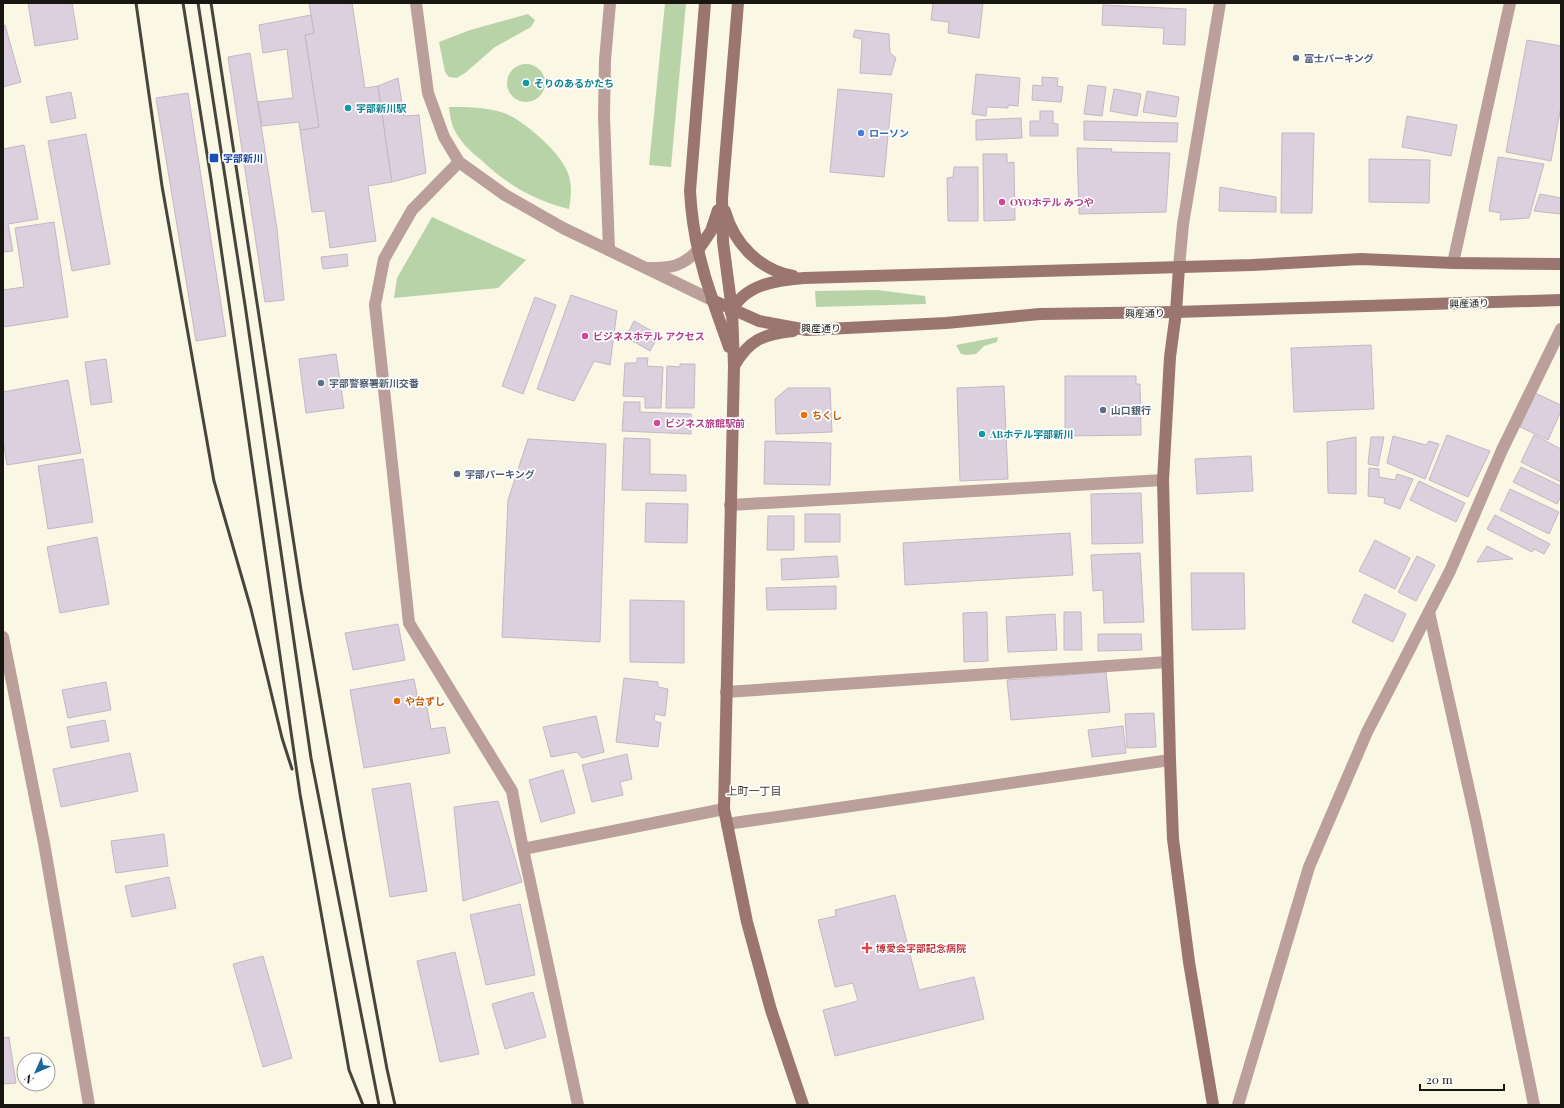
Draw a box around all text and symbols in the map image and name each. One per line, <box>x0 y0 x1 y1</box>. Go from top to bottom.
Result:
place label: 富士パーキング <box>1304 51 1374 65</box>
marker: 富士パーキング <box>1291 53 1301 63</box>
place label: そりのあるかたち <box>534 76 614 90</box>
marker: そりのあるかたち <box>521 78 531 88</box>
place label: 宇部新川駅 <box>356 101 407 115</box>
marker: 宇部新川駅 <box>343 103 353 113</box>
place label: ローソン <box>869 126 909 140</box>
marker: ローソン <box>856 128 866 138</box>
place label: 宇部新川 <box>223 151 263 165</box>
marker: 宇部新川 <box>208 152 220 164</box>
place label: OYOホテル みつや <box>1010 195 1094 209</box>
marker: OYOホテル みつや <box>997 197 1007 207</box>
street label: 興産通り <box>1449 295 1489 311</box>
street label: 興産通り <box>1125 306 1165 320</box>
street label: 興産通り <box>801 321 841 335</box>
place label: ビジネスホテル アクセス <box>593 329 705 343</box>
marker: ビジネスホテル アクセス <box>580 331 590 341</box>
place label: 宇部警察署新川交番 <box>329 376 419 390</box>
marker: 宇部警察署新川交番 <box>316 378 326 388</box>
place label: 山口銀行 <box>1111 403 1151 417</box>
marker: 山口銀行 <box>1098 405 1108 415</box>
place label: ちくし <box>812 408 842 422</box>
marker: ちくし <box>799 410 809 420</box>
place label: ビジネス旅館駅前 <box>665 416 745 430</box>
marker: ビジネス旅館駅前 <box>652 418 662 428</box>
place label: ABホテル宇部新川 <box>989 427 1073 441</box>
marker: ABホテル宇部新川 <box>977 429 987 439</box>
place label: 宇部パーキング <box>465 467 535 481</box>
marker: 宇部パーキング <box>452 469 462 479</box>
place label: や台ずし <box>405 694 445 708</box>
marker: や台ずし <box>392 696 402 706</box>
district label: 上町一丁目 <box>727 783 782 798</box>
place label: 博愛会宇部記念病院 <box>876 941 966 955</box>
marker: 博愛会宇部記念病院 <box>861 942 873 954</box>
north arrow <box>16 1052 56 1092</box>
scale bar <box>1420 1066 1504 1092</box>
text: N <box>20 1071 37 1088</box>
text: 20 m <box>1426 1071 1453 1087</box>

